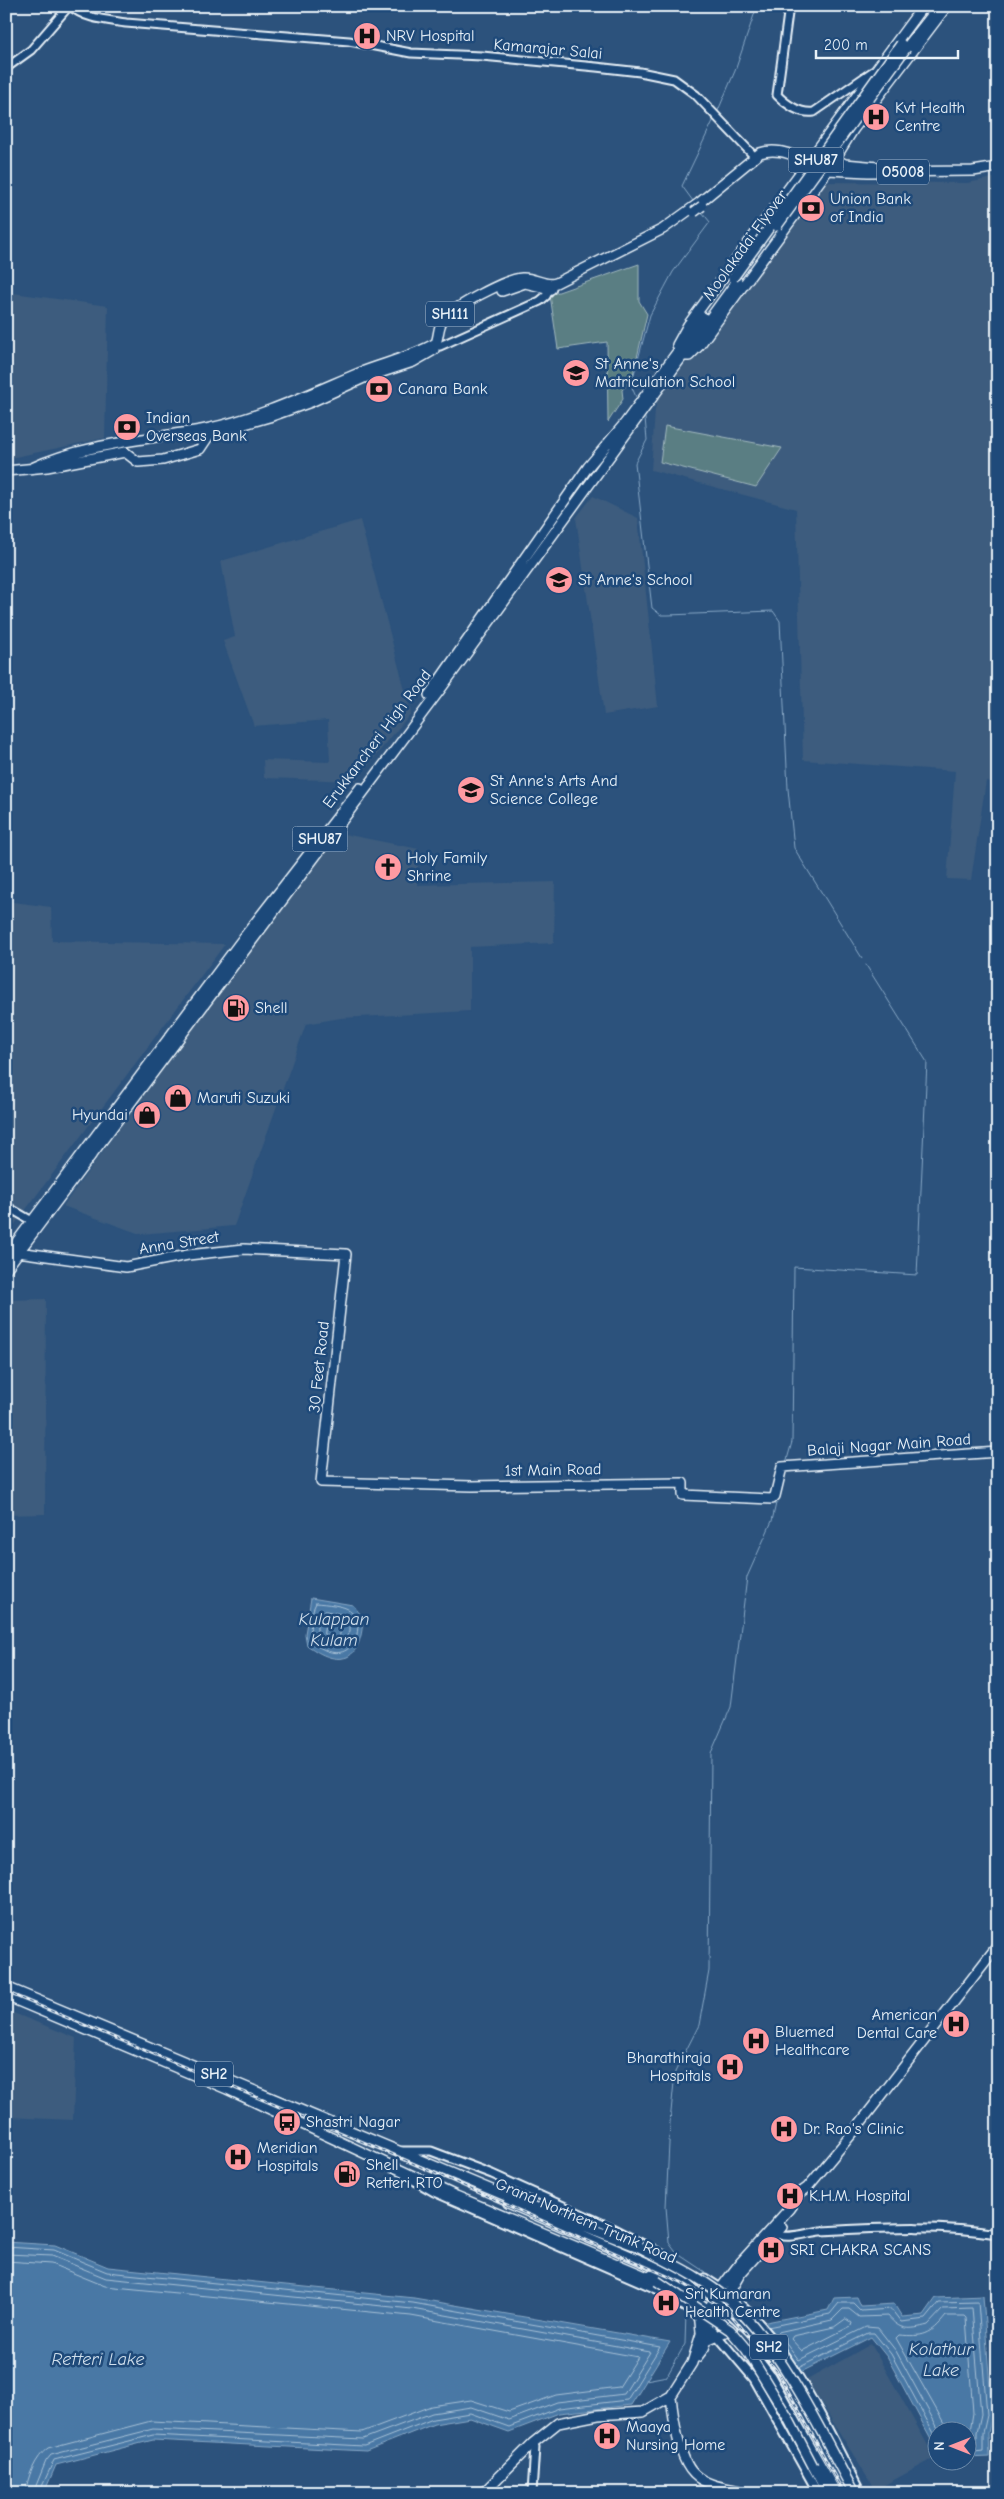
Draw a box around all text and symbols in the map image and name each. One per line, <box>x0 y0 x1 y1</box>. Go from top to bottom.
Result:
hospital icon: NRV Hospital <box>352 21 382 51</box>
place label: NRV Hospital <box>386 27 475 45</box>
scale bar <box>816 28 959 60</box>
street label: Kamarajar Salai <box>493 35 603 63</box>
text: 200 m <box>824 36 868 54</box>
place label: Kvt Health Centre <box>895 99 965 135</box>
hospital icon: Kvt Health Centre <box>861 102 891 132</box>
road number: SHU87 <box>788 148 844 172</box>
road number: O5008 <box>877 160 929 184</box>
street label: Moolakadai Flyover <box>699 186 791 304</box>
place label: Union Bank of India <box>830 190 911 226</box>
bank icon: Union Bank of India <box>796 193 826 223</box>
road number: SH111 <box>426 302 474 326</box>
place label: St Anne's Matriculation School <box>595 355 735 391</box>
school or university icon: St Anne's Matriculation School <box>561 358 591 388</box>
bank icon: Canara Bank <box>364 374 394 404</box>
place label: Canara Bank <box>398 380 488 398</box>
place label: Indian Overseas Bank <box>146 409 247 445</box>
bank icon: Indian Overseas Bank <box>112 412 142 442</box>
school or university icon: St Anne's School <box>544 565 574 595</box>
place label: St Anne's School <box>578 571 692 589</box>
street label: Erukkancheri High Road <box>319 666 435 812</box>
place label: St Anne's Arts And Science College <box>490 772 618 808</box>
school or university icon: St Anne's Arts And Science College <box>456 775 486 805</box>
road number: SHU87 <box>292 826 348 852</box>
place label: Holy Family Shrine <box>407 849 488 885</box>
church icon: Holy Family Shrine <box>373 852 403 882</box>
fuel station icon: Shell <box>221 993 251 1023</box>
place label: Shell <box>255 999 287 1017</box>
shop icon: Maruti Suzuki <box>163 1083 193 1113</box>
place label: Maruti Suzuki <box>197 1089 290 1107</box>
shop icon: Hyundai <box>132 1100 162 1130</box>
place label: Hyundai <box>72 1106 128 1124</box>
street label: Anna Street <box>138 1228 221 1258</box>
street label: 30 Feet Road <box>305 1320 333 1414</box>
street label: Balaji Nagar Main Road <box>807 1430 971 1460</box>
street label: 1st Main Road <box>504 1460 602 1480</box>
water label: Kulappan Kulam <box>298 1609 370 1651</box>
place label: American Dental Care <box>857 2006 937 2042</box>
hospital icon: American Dental Care <box>941 2009 971 2039</box>
place label: Bluemed Healthcare <box>775 2023 850 2059</box>
hospital icon: Bluemed Healthcare <box>741 2026 771 2056</box>
place label: Bharathiraja Hospitals <box>627 2049 711 2085</box>
hospital icon: Bharathiraja Hospitals <box>715 2052 745 2082</box>
road number: SH2 <box>195 2062 233 2086</box>
bus stop icon: Shastri Nagar <box>272 2107 302 2137</box>
place label: Shastri Nagar <box>306 2113 401 2131</box>
hospital icon: Dr. Rao's Clinic <box>769 2114 799 2144</box>
place label: Dr. Rao's Clinic <box>803 2120 904 2138</box>
place label: Meridian Hospitals <box>257 2139 319 2175</box>
hospital icon: Meridian Hospitals <box>223 2142 253 2172</box>
place label: Shell Retteri RTO <box>366 2156 443 2192</box>
fuel station icon: Shell Retteri RTO <box>332 2159 362 2189</box>
street label: Grand Northern Trunk Road <box>493 2175 679 2267</box>
hospital icon: K.H.M. Hospital <box>775 2181 805 2211</box>
place label: K.H.M. Hospital <box>809 2187 910 2205</box>
hospital icon: SRI CHAKRA SCANS <box>756 2235 786 2265</box>
place label: SRI CHAKRA SCANS <box>790 2241 931 2259</box>
place label: Sri Kumaran Health Centre <box>685 2285 780 2321</box>
hospital icon: Sri Kumaran Health Centre <box>651 2288 681 2318</box>
road number: SH2 <box>750 2334 788 2360</box>
water label: Kolathur Lake <box>909 2339 974 2381</box>
water label: Retteri Lake <box>51 2349 145 2370</box>
place label: Maaya Nursing Home <box>626 2418 725 2454</box>
hospital icon: Maaya Nursing Home <box>592 2421 622 2451</box>
north arrow <box>926 2422 976 2472</box>
text: N <box>931 2441 948 2451</box>

